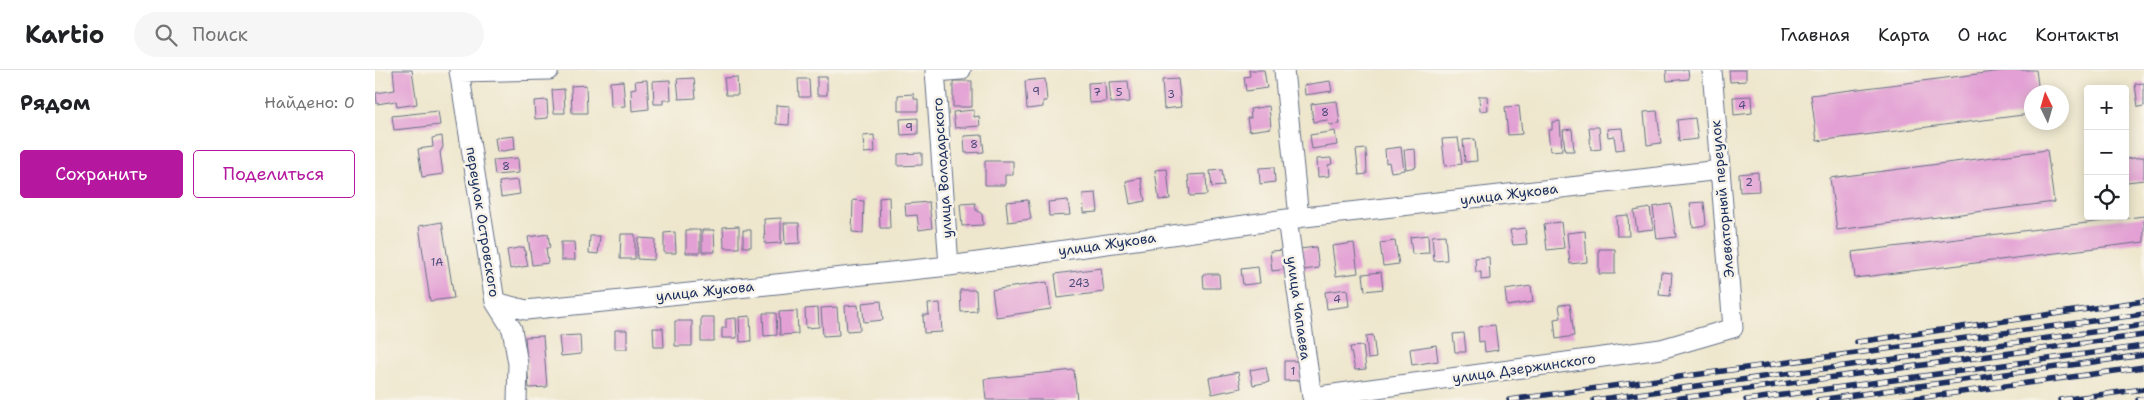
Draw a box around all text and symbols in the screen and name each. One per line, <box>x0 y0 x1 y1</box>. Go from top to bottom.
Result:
search box <box>134 12 484 57</box>
text: Kartio <box>25 19 104 51</box>
icon: search <box>152 21 180 49</box>
text: Поиск <box>192 22 248 47</box>
text: Главная <box>1780 23 1850 47</box>
text: Карта <box>1878 23 1930 47</box>
text: О нас <box>1958 23 2007 47</box>
text: Контакты <box>2035 23 2119 47</box>
house number: 9 <box>1032 84 1040 99</box>
house number: 7 <box>1093 85 1101 100</box>
house number: 5 <box>1116 85 1123 100</box>
north arrow <box>2024 85 2069 130</box>
map controls <box>2084 85 2129 220</box>
button: + <box>2084 85 2129 130</box>
house number: 3 <box>1167 87 1175 102</box>
text: Рядом <box>20 89 90 117</box>
text: Найдено: 0 <box>264 92 355 113</box>
street label: улица Володарского <box>928 97 956 239</box>
house number: 4 <box>1738 98 1746 113</box>
house number: 8 <box>1321 105 1329 120</box>
street label: Элеваторный переулок <box>1706 119 1738 279</box>
house number: 9 <box>905 120 913 135</box>
button: − <box>2084 130 2129 175</box>
house number: 8 <box>970 137 978 152</box>
street label: переулок Островского <box>462 146 504 298</box>
button: Сохранить <box>20 150 183 198</box>
button: Поделиться <box>193 150 355 198</box>
house number: 8 <box>502 159 510 174</box>
house number: 2 <box>1745 175 1753 190</box>
button: locate <box>2084 175 2129 220</box>
street label: улица Жукова <box>1459 179 1559 209</box>
street label: улица Жукова <box>1057 228 1157 260</box>
house number: 1А <box>431 255 443 270</box>
street label: улица Чапаева <box>1283 255 1315 361</box>
house number: 243 <box>1068 276 1090 291</box>
street label: улица Жукова <box>655 277 755 305</box>
house number: 4 <box>1333 292 1341 307</box>
street label: улица Дзержинского <box>1451 349 1597 387</box>
house number: 1 <box>1291 364 1295 379</box>

